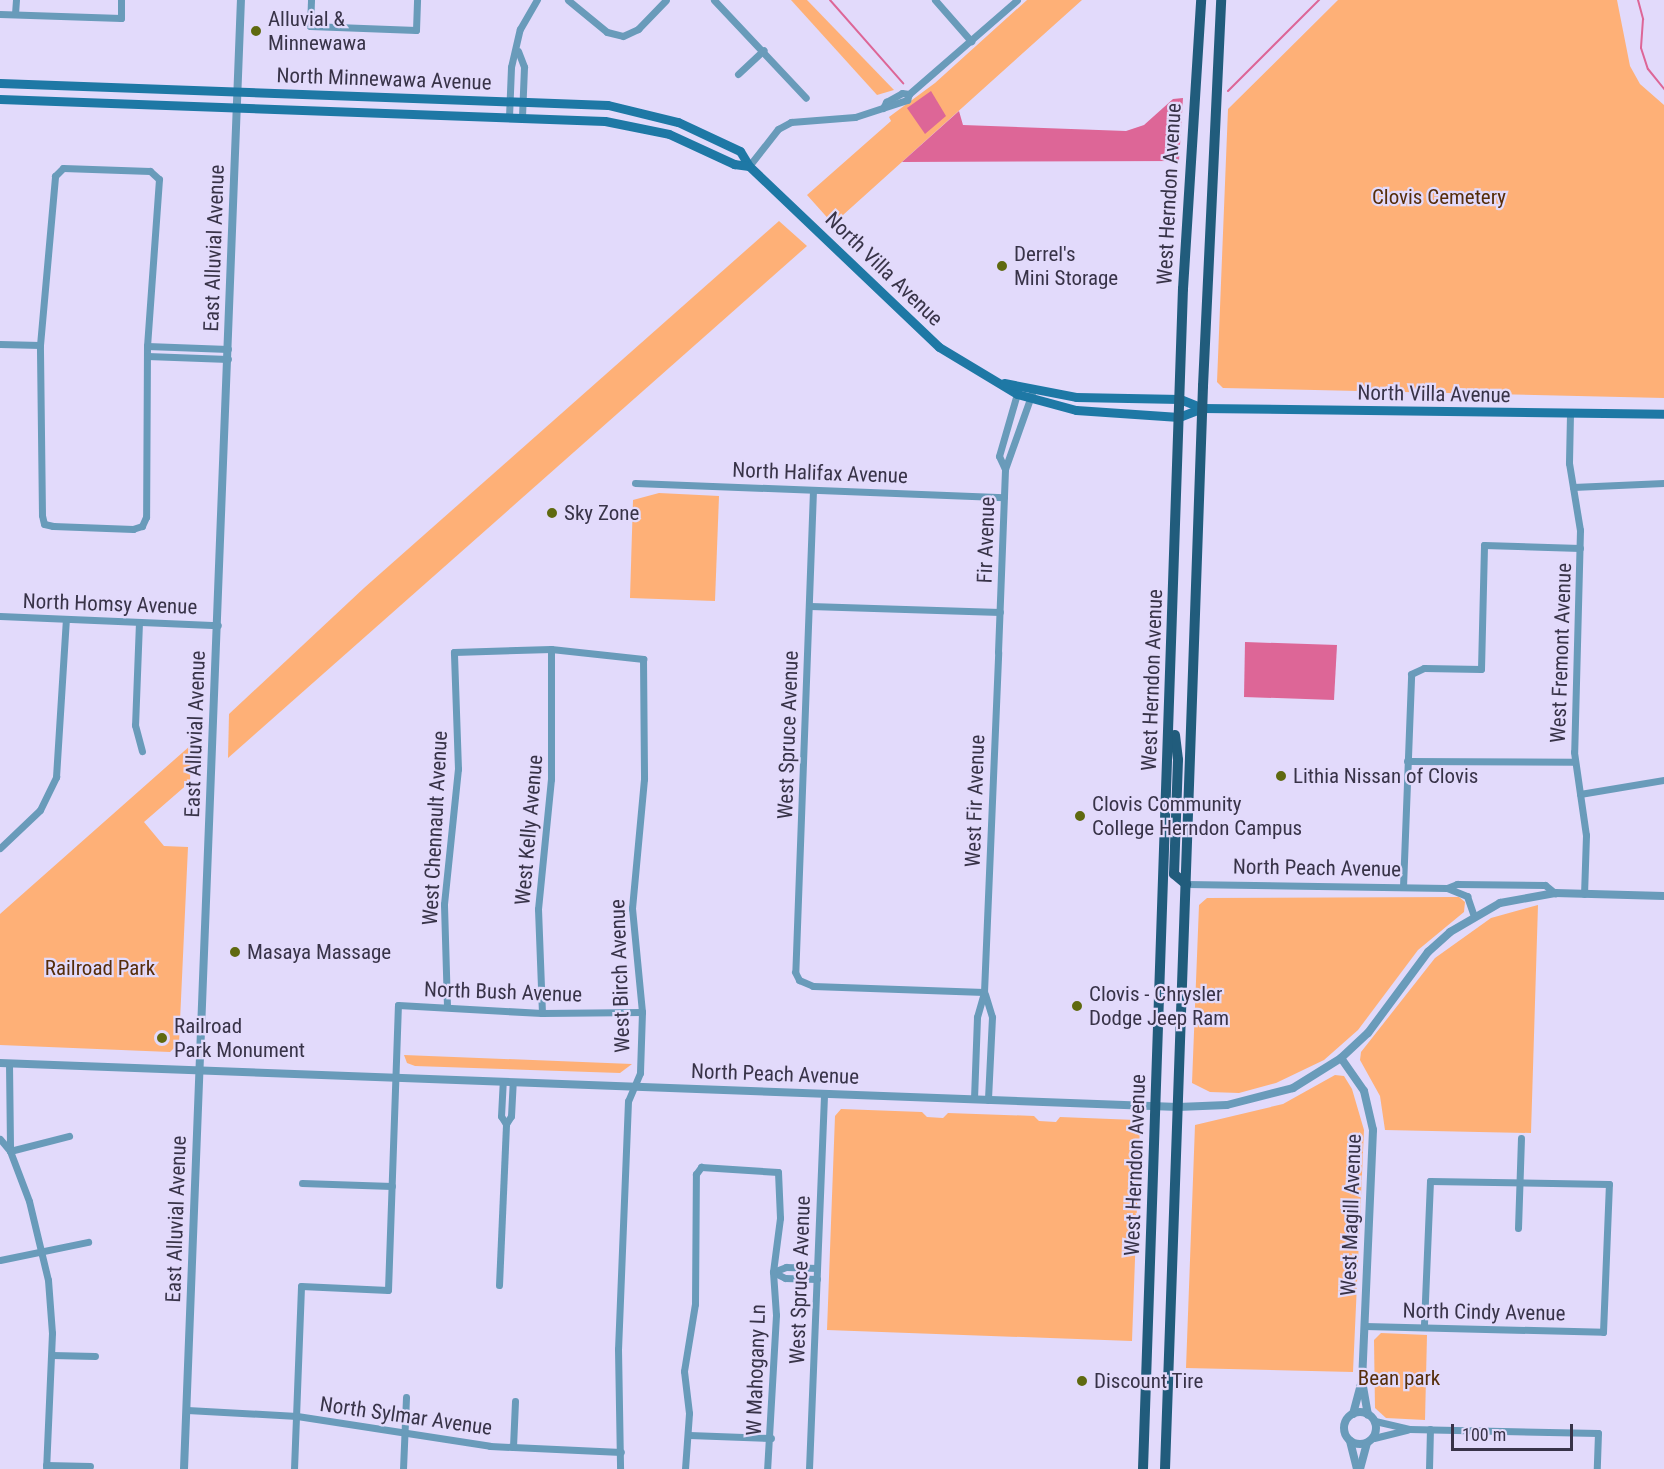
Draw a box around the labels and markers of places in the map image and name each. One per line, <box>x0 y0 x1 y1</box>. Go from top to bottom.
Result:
place label: Alluvial & Minnewawa <box>268 6 366 56</box>
marker: Alluvial & Minnewawa <box>249 24 263 38</box>
place label: Derrel's Mini Storage <box>1014 241 1118 291</box>
marker: Derrel's Mini Storage <box>995 259 1009 273</box>
place label: Sky Zone <box>564 500 639 526</box>
marker: Sky Zone <box>545 506 559 520</box>
place label: Lithia Nissan of Clovis <box>1293 763 1478 789</box>
marker: Lithia Nissan of Clovis <box>1274 769 1288 783</box>
place label: Clovis Community College Herndon Campus <box>1092 791 1302 841</box>
marker: Clovis Community College Herndon Campus <box>1073 809 1087 823</box>
place label: Masaya Massage <box>247 939 391 965</box>
marker: Masaya Massage <box>228 945 242 959</box>
place label: Clovis - Chrysler Dodge Jeep Ram <box>1089 981 1229 1031</box>
marker: Clovis - Chrysler Dodge Jeep Ram <box>1070 999 1084 1013</box>
place label: Railroad Park Monument <box>174 1013 305 1063</box>
marker: Railroad Park Monument <box>155 1031 169 1045</box>
place label: Discount Tire <box>1094 1368 1204 1394</box>
marker: Discount Tire <box>1075 1374 1089 1388</box>

